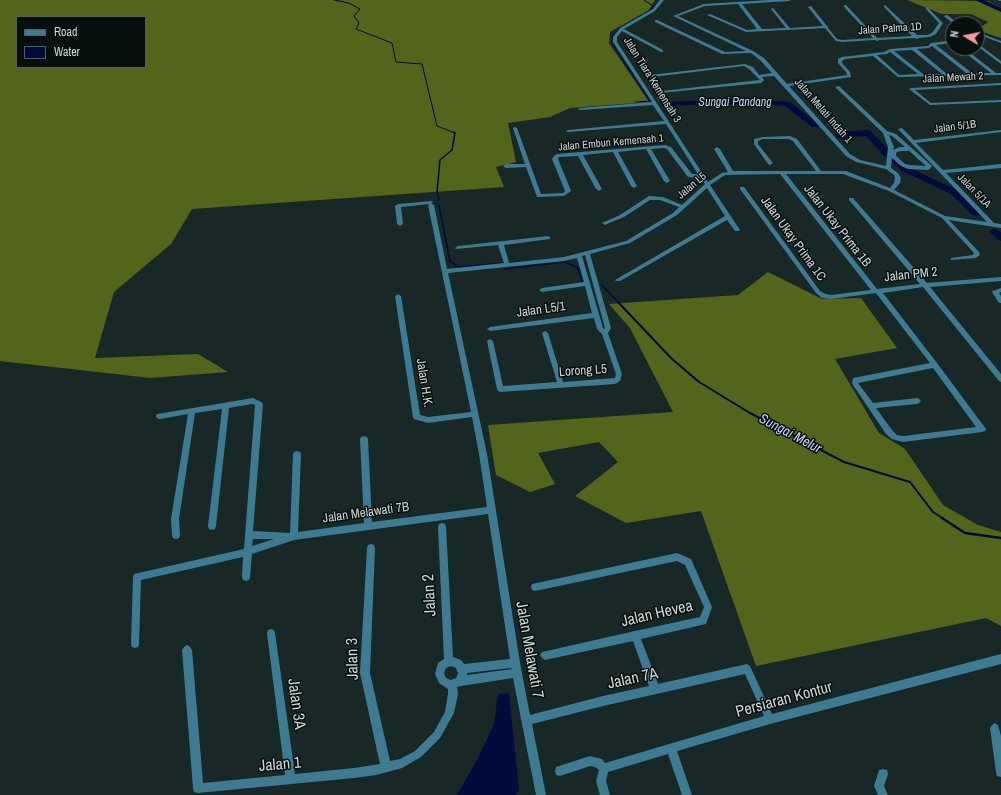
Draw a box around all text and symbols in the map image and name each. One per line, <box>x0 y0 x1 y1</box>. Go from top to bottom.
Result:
legend <box>16 16 146 68</box>
north arrow <box>945 16 985 56</box>
street label: Jalan Palma 1D <box>858 20 922 38</box>
text: Road <box>54 24 78 40</box>
text: N <box>947 30 962 39</box>
street label: Jalan Tiara Kemensah 3 <box>620 35 684 125</box>
text: Water <box>54 44 80 60</box>
street label: Jalan Mewah 2 <box>922 70 984 86</box>
street label: Jalan Melati Indah 1 <box>791 76 855 146</box>
water label: Sungai Pandang <box>698 96 772 110</box>
street label: Jalan 5/1B <box>933 118 977 136</box>
street label: Jalan Embun Kemensah 1 <box>558 132 664 154</box>
street label: Jalan L5 <box>675 170 709 202</box>
street label: Jalan 5/1A <box>954 171 994 211</box>
street label: Jalan Ukay Prima 1B <box>800 182 874 270</box>
street label: Jalan Ukay Prima 1C <box>757 194 829 284</box>
street label: Jalan PM 2 <box>884 264 938 286</box>
street label: Jalan L5/1 <box>516 299 566 321</box>
street label: Jalan H.K. <box>412 357 436 409</box>
street label: Lorong L5 <box>559 362 607 380</box>
water label: Sungai Melur <box>756 411 824 457</box>
street label: Jalan Melawati 7B <box>322 499 410 527</box>
street label: Jalan 2 <box>419 573 441 617</box>
street label: Jalan Hevea <box>619 596 695 632</box>
street label: Jalan Melawati 7 <box>511 600 547 700</box>
street label: Jalan 3 <box>343 638 363 680</box>
street label: Jalan 7A <box>606 664 660 694</box>
street label: Jalan 3A <box>283 677 309 731</box>
street label: Persiaran Kontur <box>734 678 834 722</box>
street label: Jalan 1 <box>258 754 302 776</box>

